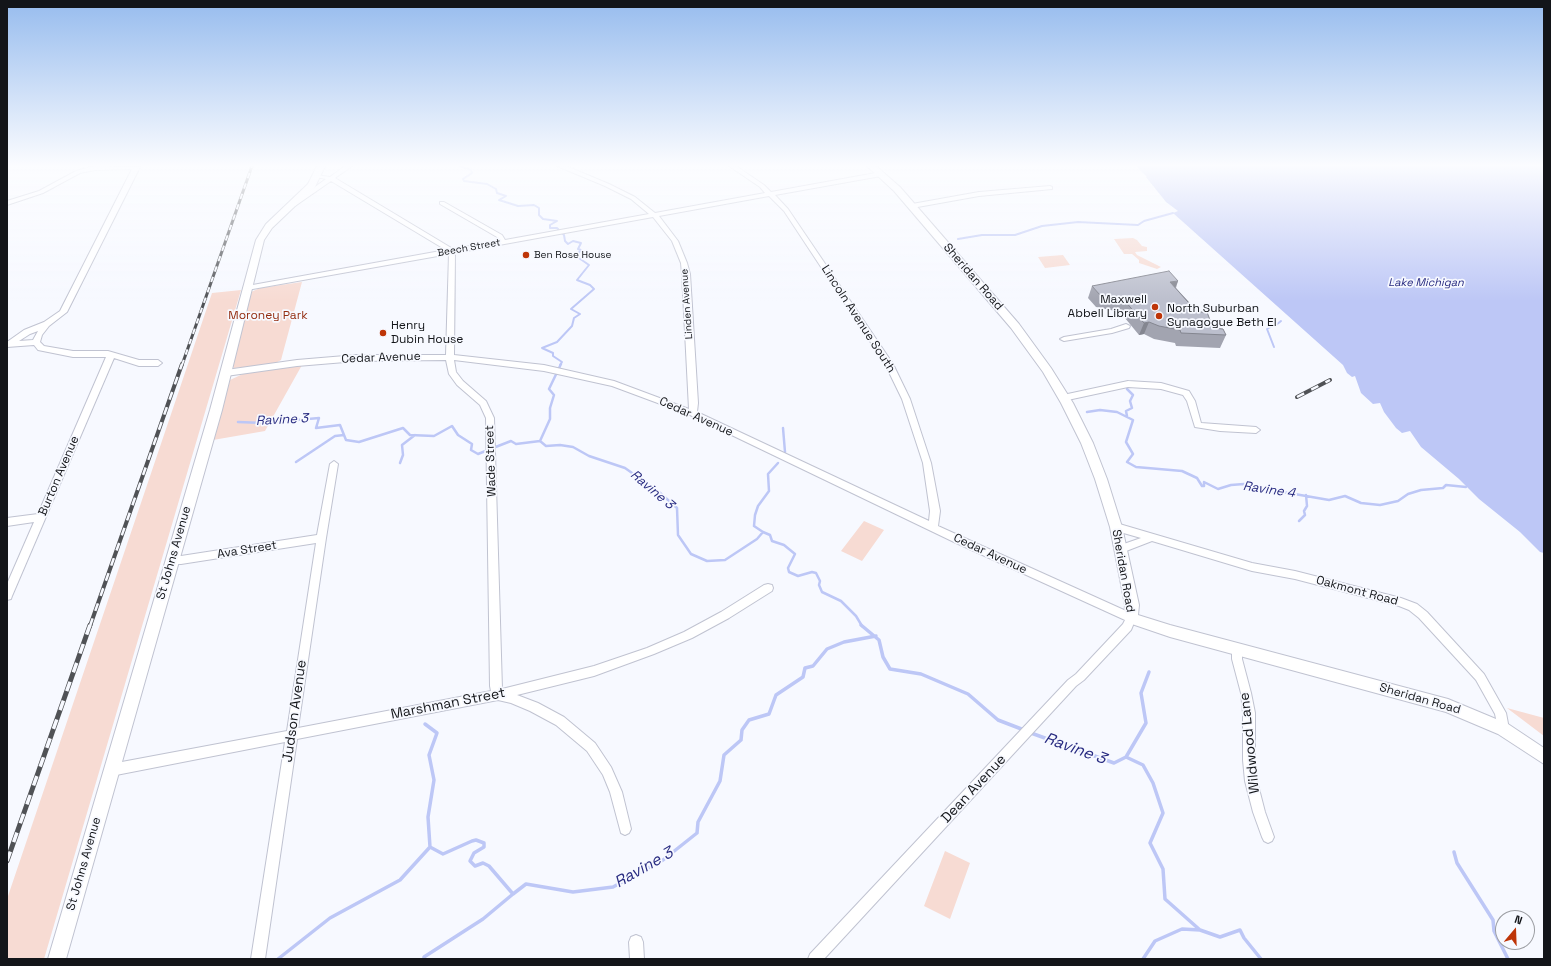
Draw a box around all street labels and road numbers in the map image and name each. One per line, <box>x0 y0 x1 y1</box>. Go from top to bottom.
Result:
street label: Beech Street <box>437 237 501 259</box>
street label: Sheridan Road <box>940 241 1006 313</box>
street label: Lincoln Avenue South <box>818 263 898 375</box>
street label: Linden Avenue <box>679 268 695 340</box>
street label: Cedar Avenue <box>341 349 421 367</box>
street label: Cedar Avenue <box>657 394 735 440</box>
street label: Wade Street <box>483 425 499 497</box>
street label: Burton Avenue <box>36 434 82 518</box>
street label: St Johns Avenue <box>154 505 194 601</box>
street label: Sheridan Road <box>1109 528 1137 614</box>
street label: Cedar Avenue <box>951 531 1029 577</box>
street label: Ava Street <box>216 538 278 562</box>
street label: Oakmont Road <box>1314 573 1400 609</box>
street label: Judson Avenue <box>280 659 310 763</box>
street label: Sheridan Road <box>1378 681 1462 717</box>
street label: Marshman Street <box>389 685 507 723</box>
street label: Wildwood Lane <box>1236 692 1264 794</box>
street label: Dean Avenue <box>938 751 1010 827</box>
street label: St Johns Avenue <box>64 816 104 912</box>

